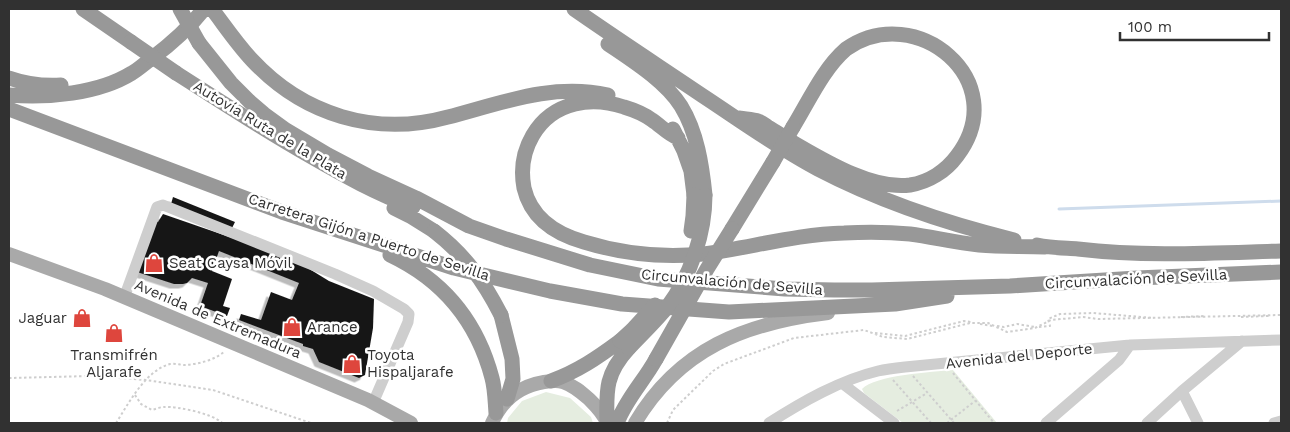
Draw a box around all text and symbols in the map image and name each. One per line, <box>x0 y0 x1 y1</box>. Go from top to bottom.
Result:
scale bar <box>1120 10 1269 42</box>
text: 100 m <box>1128 18 1172 36</box>
street label: Autovía Ruta de la Plata <box>190 77 350 183</box>
street label: Carretera Gijón a Puerto de Sevilla <box>246 189 492 285</box>
shop icon: Seat Caysa Móvil <box>143 252 165 274</box>
place label: Seat Caysa Móvil <box>169 254 292 272</box>
street label: Circunvalación de Sevilla <box>640 265 824 299</box>
street label: Circunvalación de Sevilla <box>1044 265 1228 293</box>
street label: Avenida de Extremadura <box>132 276 304 362</box>
shop icon: Jaguar <box>71 307 93 329</box>
place label: Jaguar <box>18 309 67 327</box>
shop icon: Arance <box>281 316 303 338</box>
place label: Arance <box>307 318 358 336</box>
shop icon: Transmifrén Aljarafe <box>103 322 125 344</box>
street label: Avenida del Deporte <box>945 339 1093 373</box>
place label: Transmifrén Aljarafe <box>70 346 158 381</box>
place label: Toyota Hispaljarafe <box>367 346 454 381</box>
shop icon: Toyota Hispaljarafe <box>341 353 363 375</box>

